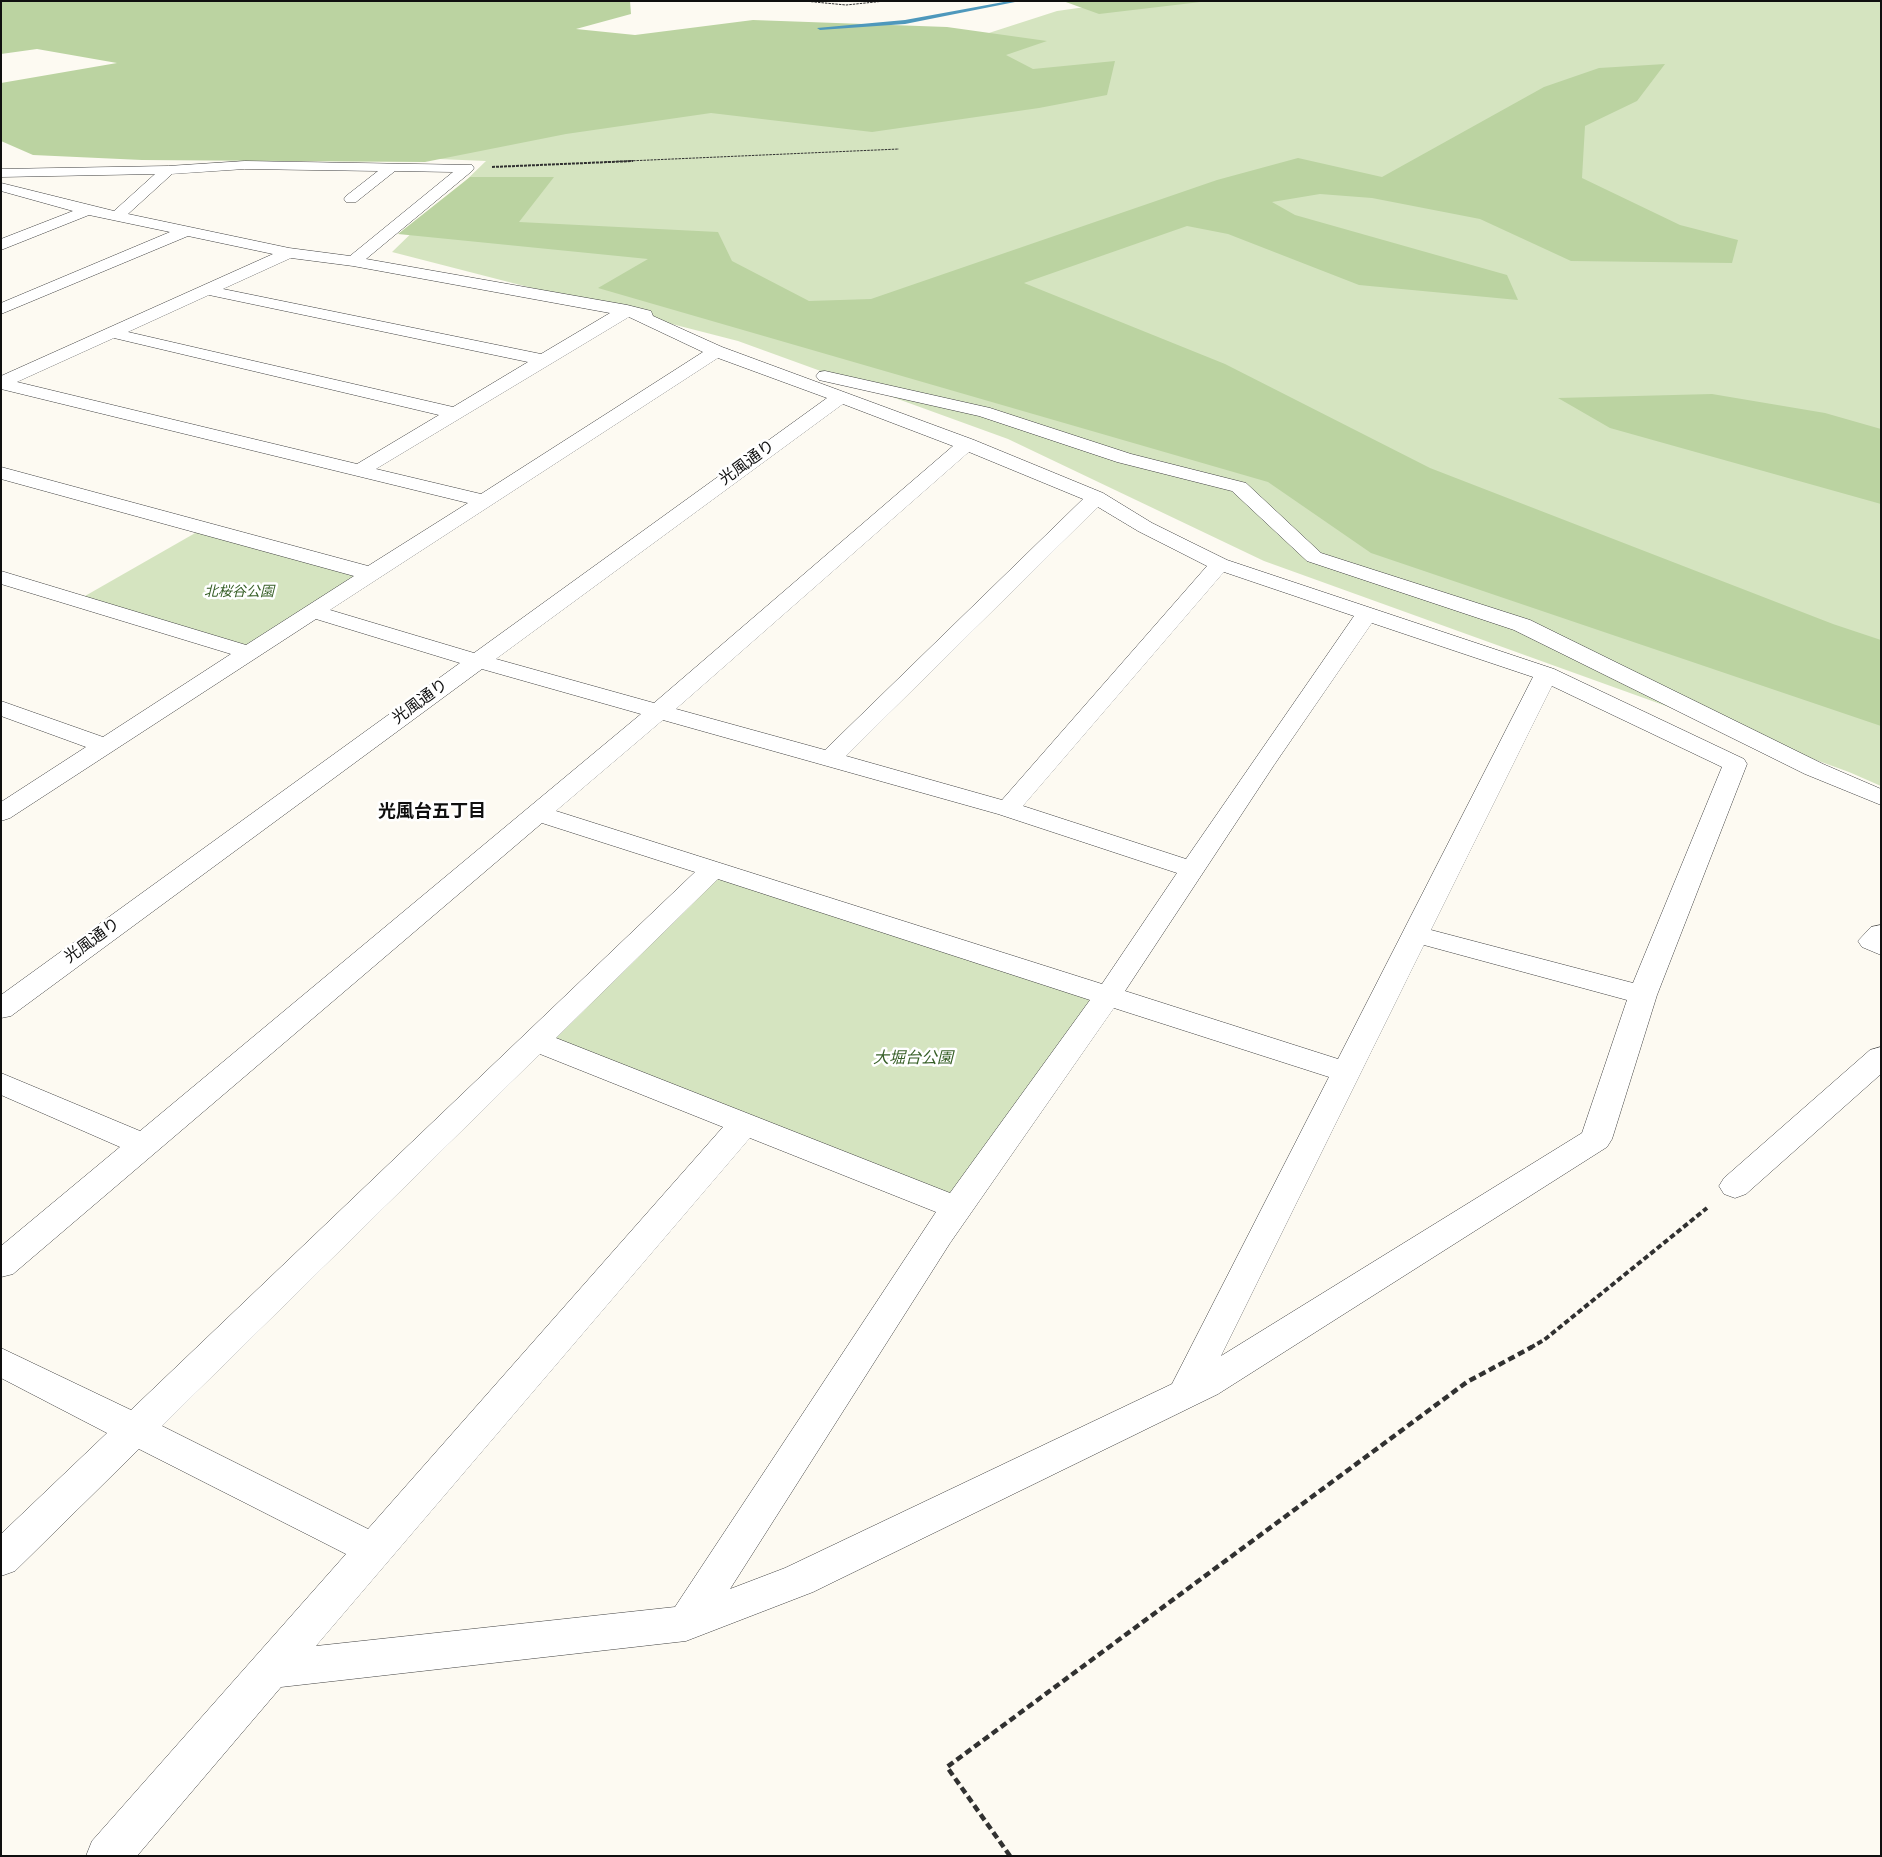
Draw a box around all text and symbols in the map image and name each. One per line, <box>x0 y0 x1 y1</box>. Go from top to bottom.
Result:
street label: 光風通り <box>716 437 780 491</box>
park label: 北桜谷公園 <box>204 585 274 601</box>
street label: 光風通り <box>389 676 453 730</box>
district label: 光風台五丁目 <box>378 802 486 824</box>
street label: 光風通り <box>61 915 125 969</box>
park label: 大堀台公園 <box>873 1050 953 1070</box>

